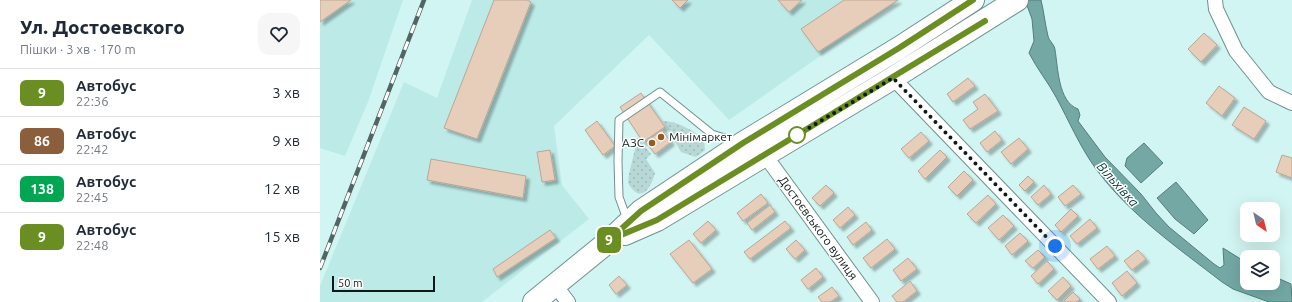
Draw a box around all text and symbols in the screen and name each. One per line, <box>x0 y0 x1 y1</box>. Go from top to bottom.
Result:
button: heart <box>258 13 300 55</box>
text: Ул. Достоевского <box>20 16 185 38</box>
text: Пішки · 3 хв · 170 m <box>20 42 136 56</box>
text: Автобус <box>76 77 136 94</box>
text: 3 хв <box>272 84 300 101</box>
text: 9 <box>38 85 46 101</box>
text: 22:36 <box>76 94 109 108</box>
text: Автобус <box>76 125 136 142</box>
unlabelled marker <box>788 126 806 144</box>
place label: Мінімаркет <box>669 130 733 143</box>
text: 9 хв <box>272 132 300 149</box>
marker: Мінімаркет <box>656 132 666 142</box>
text: 86 <box>34 133 50 149</box>
place label: АЗС <box>622 136 645 149</box>
marker: АЗС <box>647 138 657 148</box>
text: 22:42 <box>76 142 109 156</box>
water label: Вільхівка <box>1094 159 1142 209</box>
text: Автобус <box>76 173 136 190</box>
street label: Достоєвського вулиця <box>776 173 860 282</box>
text: 12 хв <box>264 180 300 197</box>
text: 138 <box>30 181 54 197</box>
text: 22:45 <box>76 190 109 204</box>
north arrow <box>1240 202 1280 242</box>
map controls <box>1240 202 1280 290</box>
text: Автобус <box>76 221 136 238</box>
line badge: 9 <box>596 227 622 253</box>
text: 15 хв <box>264 228 300 245</box>
text: 9 <box>38 229 46 245</box>
text: 9 <box>605 232 613 248</box>
your location <box>1045 236 1065 256</box>
text: 22:48 <box>76 238 109 252</box>
button: layers <box>1240 250 1280 290</box>
scale bar <box>332 274 435 293</box>
text: 50 m <box>338 277 362 289</box>

